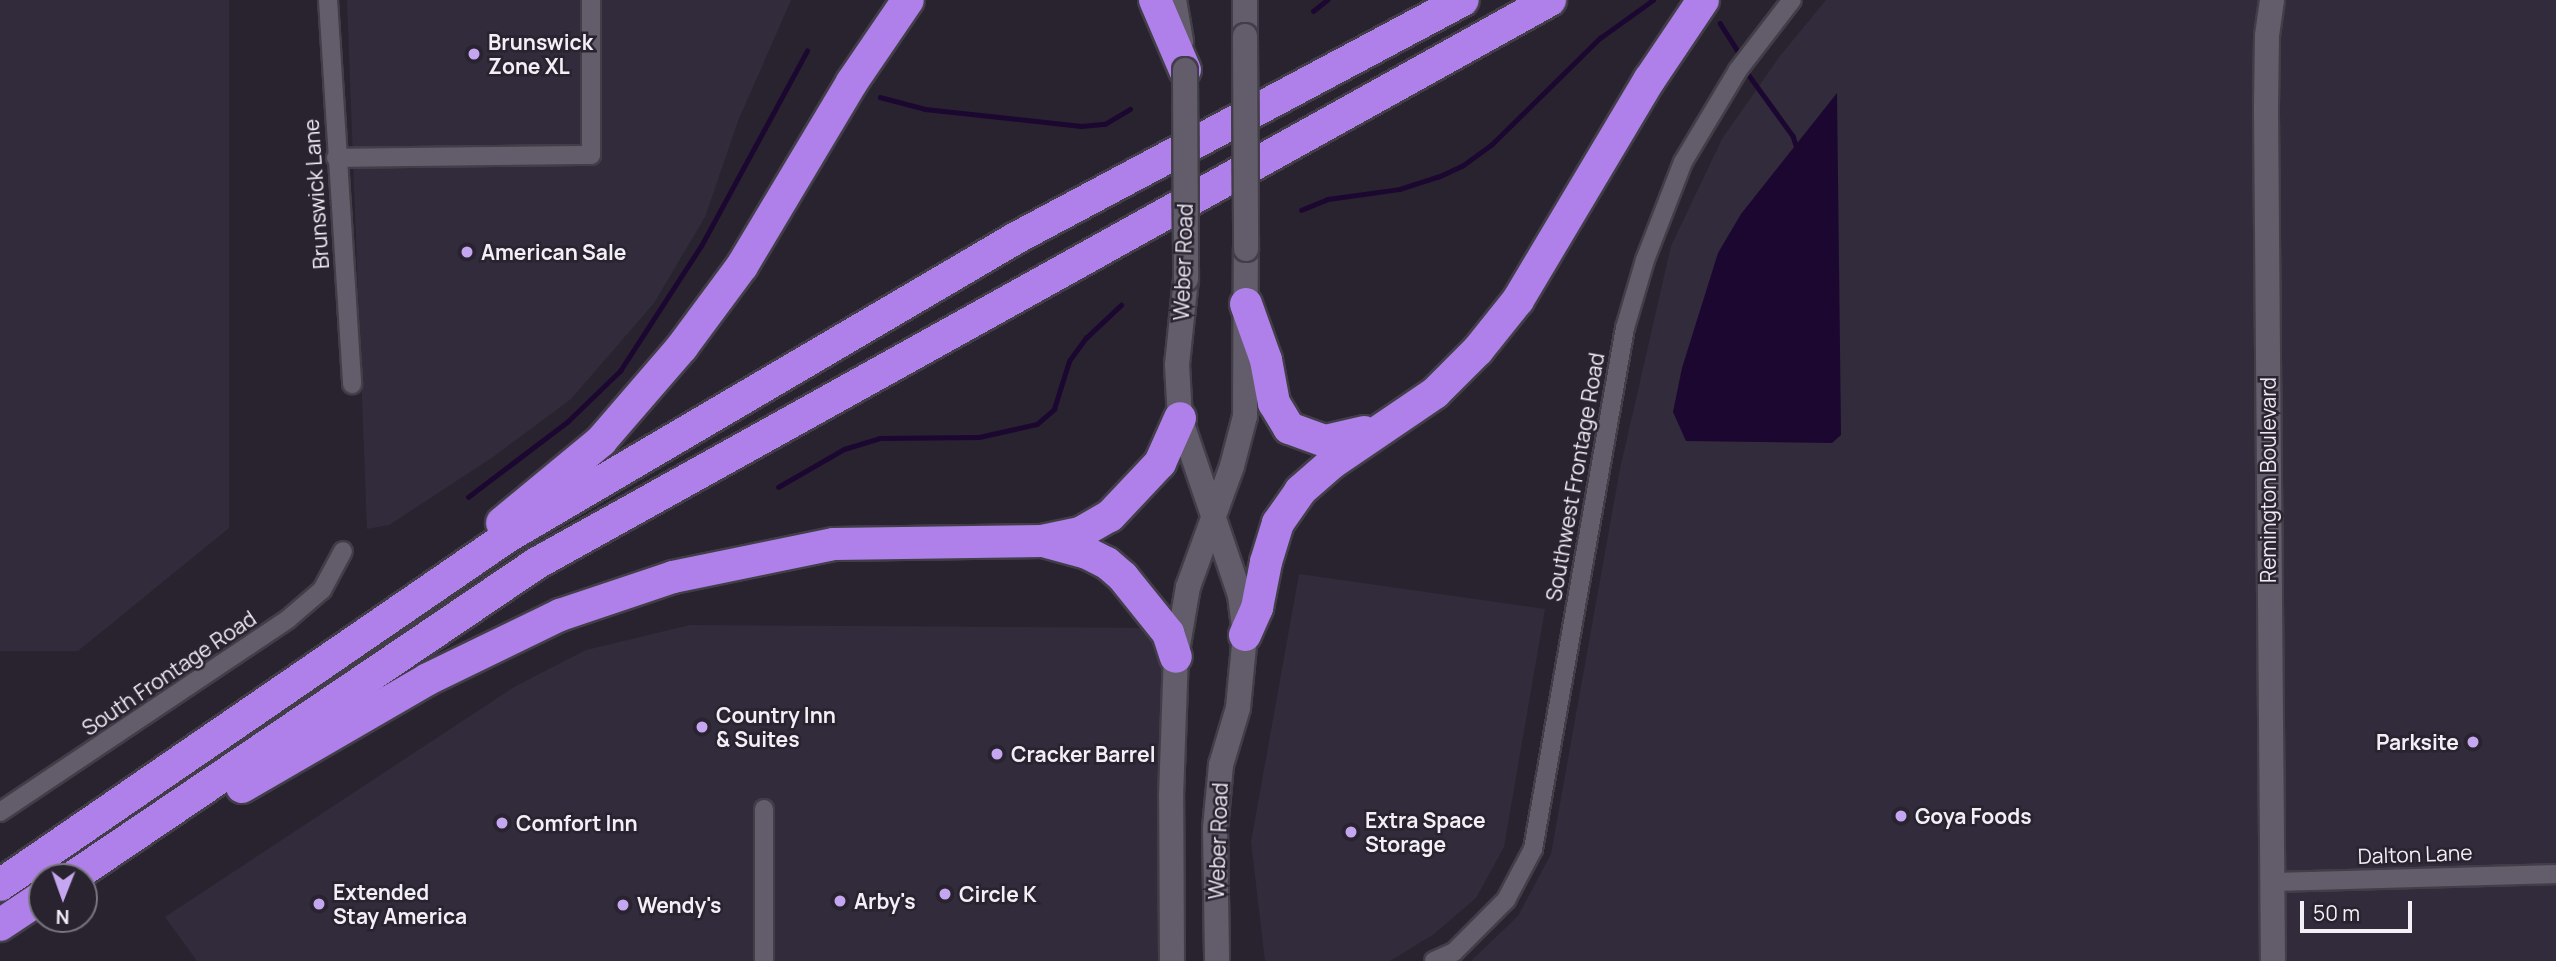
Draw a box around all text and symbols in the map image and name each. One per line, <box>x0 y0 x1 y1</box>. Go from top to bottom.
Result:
place label: Brunswick Zone XL <box>488 29 593 79</box>
marker: Brunswick Zone XL <box>466 46 482 62</box>
street label: Brunswick Lane <box>298 118 334 270</box>
street label: Weber Road <box>1168 203 1198 321</box>
place label: American Sale <box>481 239 626 265</box>
marker: American Sale <box>459 244 475 260</box>
street label: Southwest Frontage Road <box>1541 351 1609 603</box>
street label: Remington Boulevard <box>2255 377 2281 583</box>
street label: South Frontage Road <box>77 605 261 741</box>
place label: Country Inn & Suites <box>716 702 836 752</box>
marker: Country Inn & Suites <box>694 719 710 735</box>
place label: Parksite <box>2376 729 2459 755</box>
marker: Parksite <box>2465 734 2481 750</box>
place label: Cracker Barrel <box>1011 741 1156 767</box>
marker: Cracker Barrel <box>989 746 1005 762</box>
street label: Weber Road <box>1203 782 1233 900</box>
place label: Goya Foods <box>1915 803 2032 829</box>
place label: Extra Space Storage <box>1365 807 1486 857</box>
marker: Goya Foods <box>1893 808 1909 824</box>
place label: Comfort Inn <box>516 810 638 836</box>
marker: Comfort Inn <box>494 815 510 831</box>
marker: Extra Space Storage <box>1343 824 1359 840</box>
street label: Dalton Lane <box>2357 839 2473 869</box>
north arrow <box>28 863 98 933</box>
place label: Extended Stay America <box>333 879 467 929</box>
place label: Circle K <box>959 881 1037 907</box>
marker: Circle K <box>937 886 953 902</box>
place label: Arby's <box>854 888 916 914</box>
scale bar <box>2304 888 2416 932</box>
place label: Wendy's <box>637 892 721 918</box>
marker: Arby's <box>832 893 848 909</box>
marker: Extended Stay America <box>311 896 327 912</box>
marker: Wendy's <box>615 897 631 913</box>
text: 50 m <box>2313 899 2360 927</box>
text: N <box>56 904 70 930</box>

